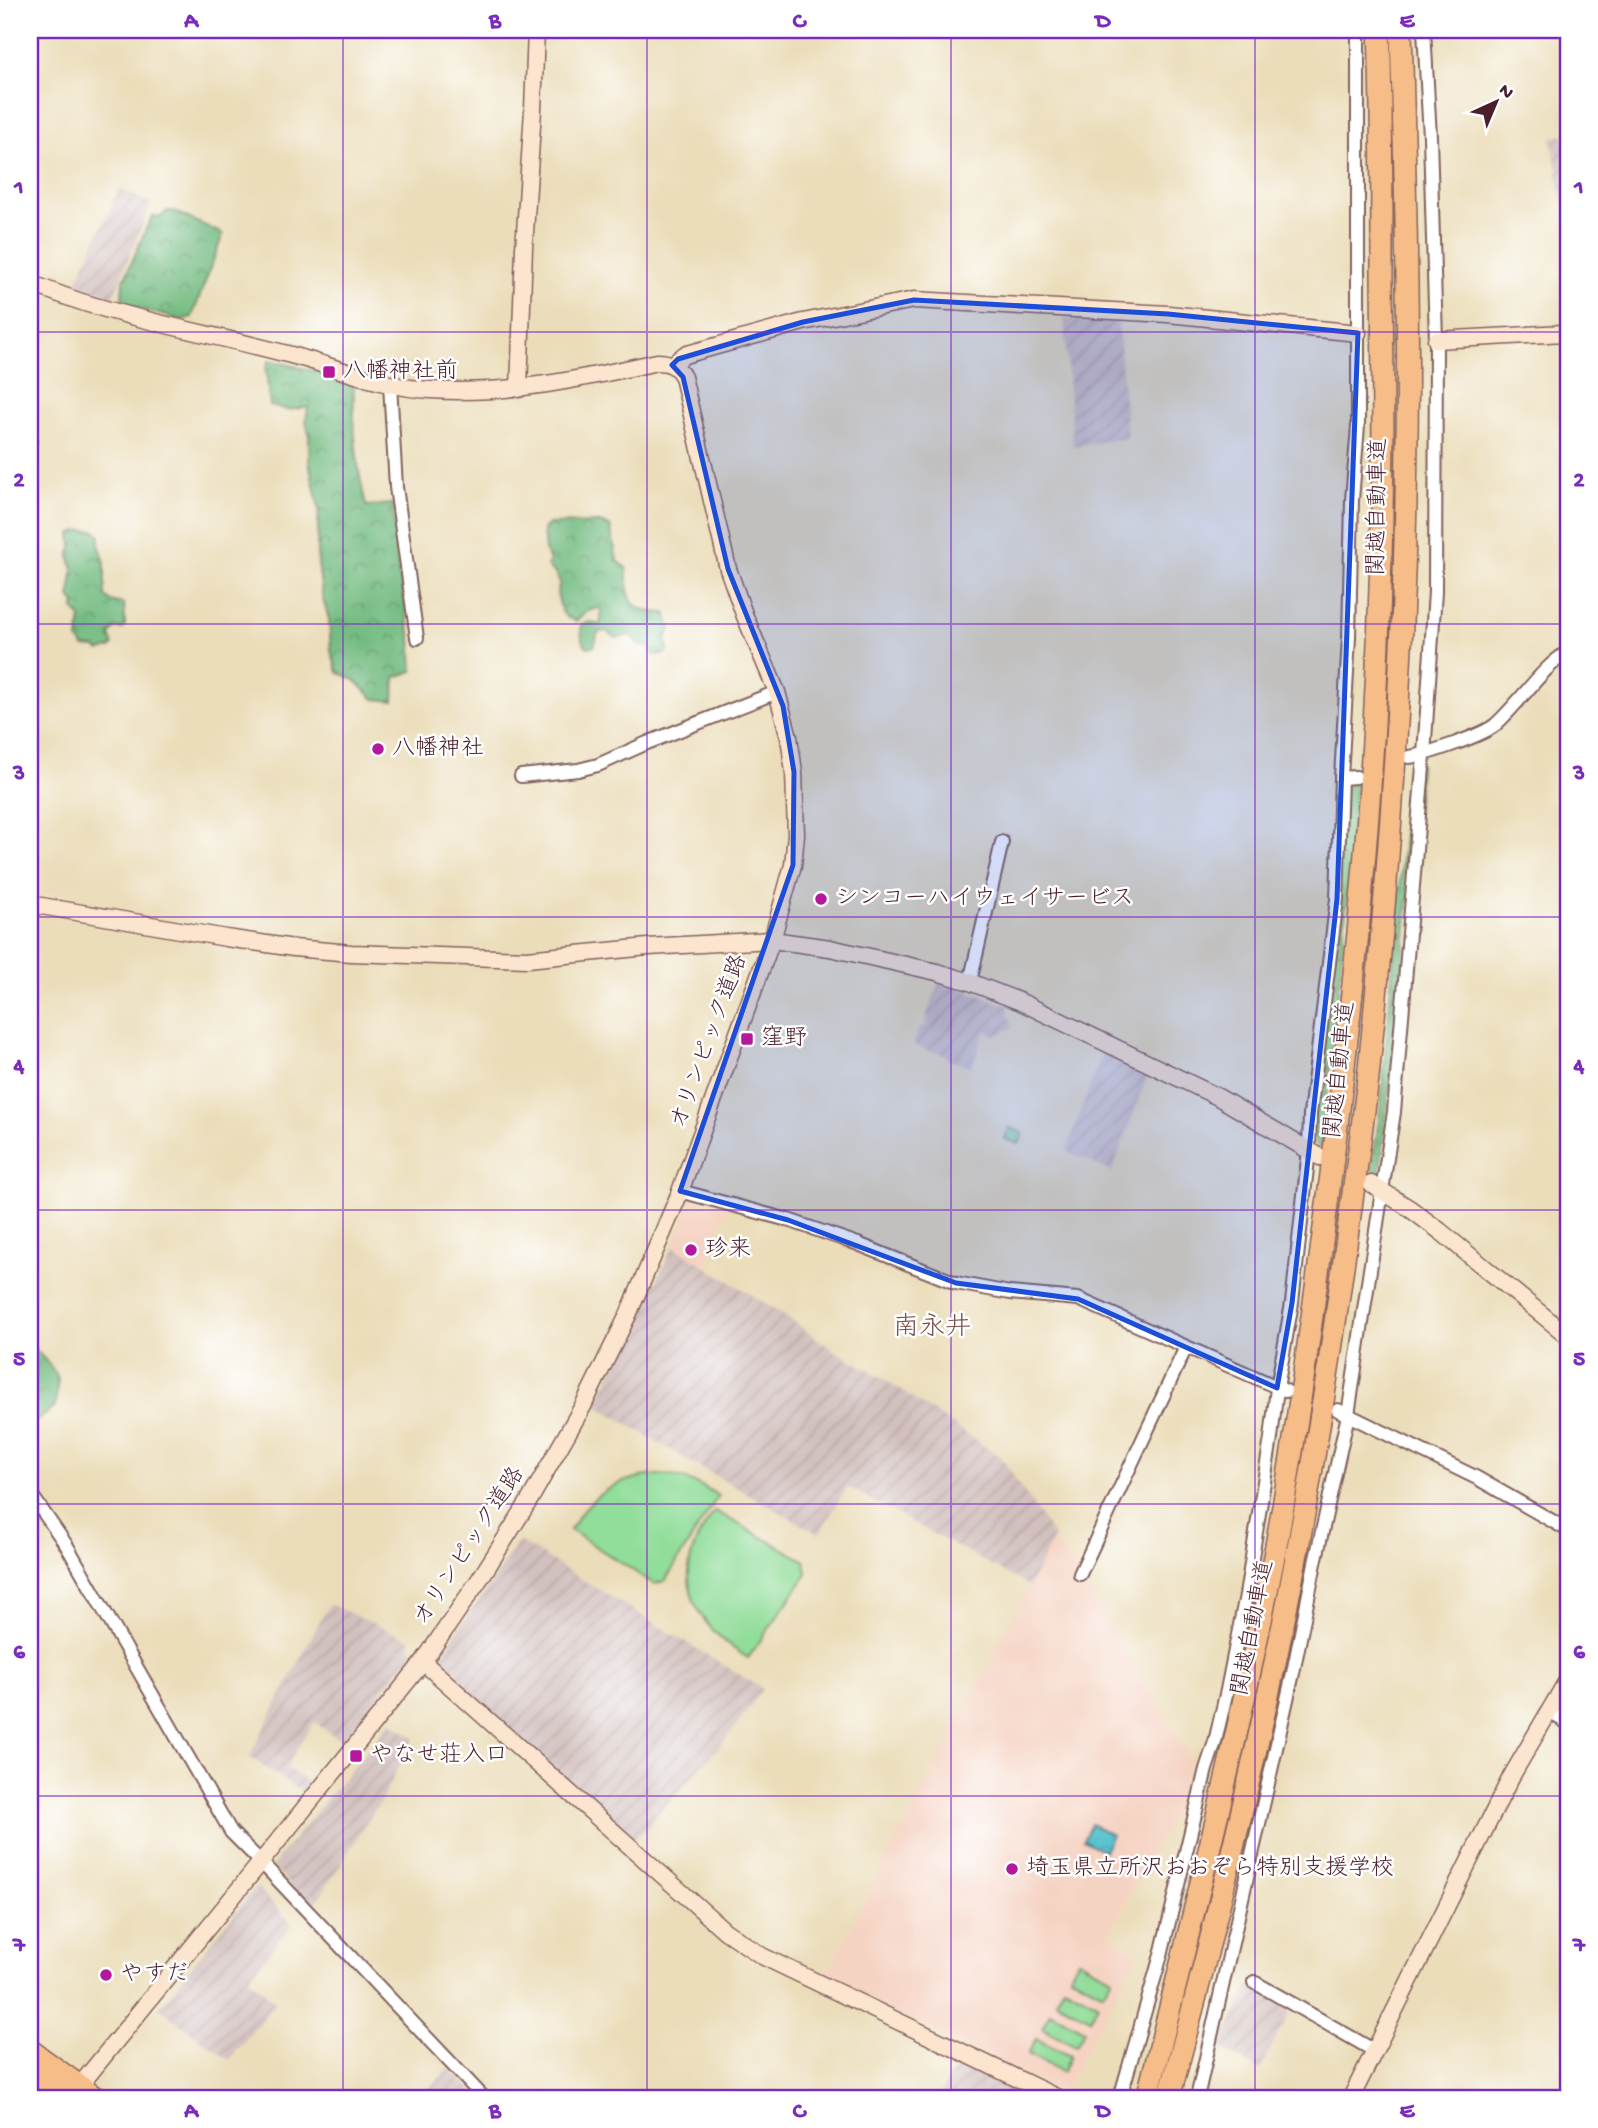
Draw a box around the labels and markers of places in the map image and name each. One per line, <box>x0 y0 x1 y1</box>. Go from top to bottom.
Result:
place label: 八幡神社前 <box>343 358 458 386</box>
marker: 八幡神社前 <box>321 364 337 380</box>
place label: 八幡神社 <box>392 735 484 763</box>
marker: 八幡神社 <box>370 741 386 757</box>
place label: シンコーハイウェイサービス <box>835 886 1134 913</box>
marker: シンコーハイウェイサービス <box>813 891 829 907</box>
place label: 窪野 <box>761 1025 807 1053</box>
marker: 窪野 <box>739 1031 755 1047</box>
place label: 珍来 <box>705 1236 751 1264</box>
marker: 珍来 <box>683 1242 699 1258</box>
place label: やなせ荘入口 <box>370 1742 508 1770</box>
marker: やなせ荘入口 <box>348 1748 364 1764</box>
place label: 埼玉県立所沢おおぞら特別支援学校 <box>1026 1855 1394 1883</box>
marker: 埼玉県立所沢おおぞら特別支援学校 <box>1004 1861 1020 1877</box>
place label: やすだ <box>120 1962 189 1989</box>
marker: やすだ <box>98 1967 114 1983</box>

